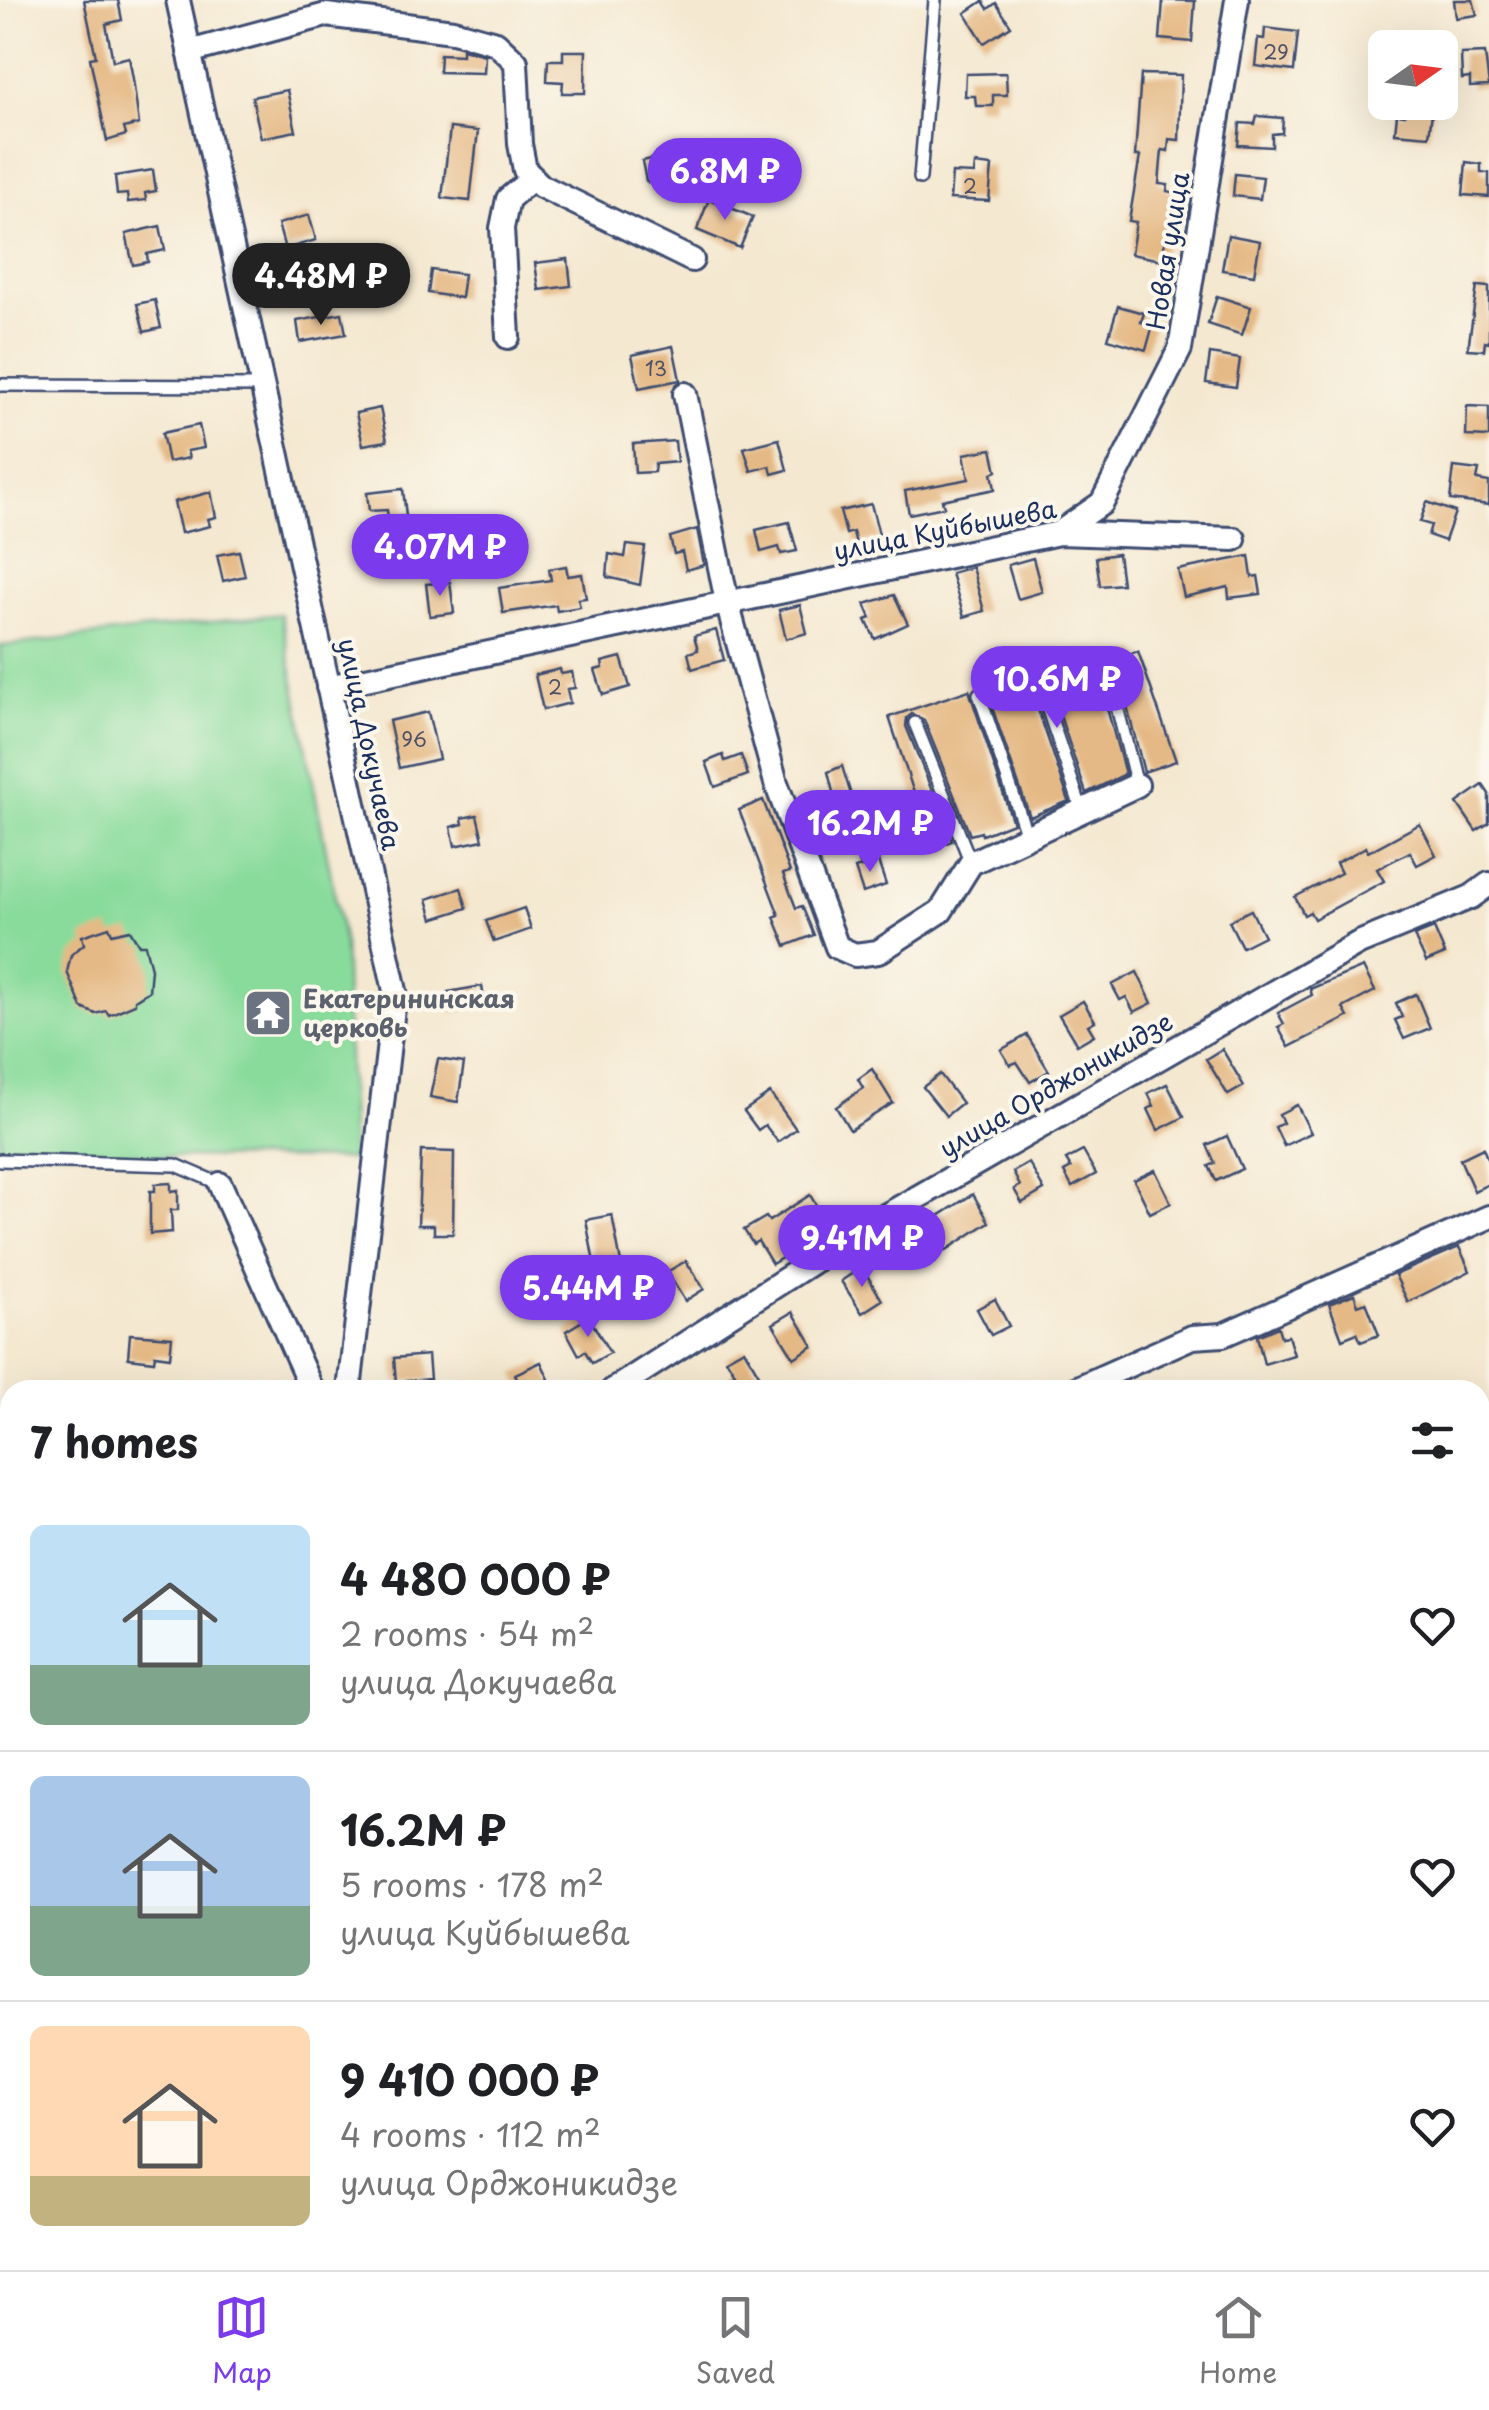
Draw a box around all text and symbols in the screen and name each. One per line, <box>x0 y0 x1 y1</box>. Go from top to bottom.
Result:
north arrow <box>1368 30 1458 120</box>
map controls <box>1368 30 1458 120</box>
house number: 29 <box>1263 37 1289 67</box>
pin: 6.8M ₽ <box>644 138 806 223</box>
text: 6.8M ₽ <box>670 146 780 194</box>
street label: Новая улица <box>1136 169 1198 332</box>
house number: 2 <box>963 171 977 201</box>
pin: 4.48M ₽ <box>229 243 413 328</box>
text: 4.48M ₽ <box>254 251 388 299</box>
house number: 13 <box>645 353 667 383</box>
street label: улица Куйбышева <box>830 489 1060 569</box>
pin: 4.07M ₽ <box>348 514 532 599</box>
text: 4.07M ₽ <box>374 522 506 570</box>
street label: улица Докучаева <box>329 634 411 854</box>
pin: 10.6M ₽ <box>965 646 1149 731</box>
text: 10.6M ₽ <box>993 654 1121 702</box>
house number: 2 <box>548 672 562 702</box>
house number: 96 <box>401 724 427 754</box>
pin: 16.2M ₽ <box>778 790 962 875</box>
text: 16.2M ₽ <box>807 798 933 846</box>
place label: Екатерининская церковь <box>303 979 515 1046</box>
temple icon: Екатерининская церковь <box>242 987 294 1039</box>
street label: улица Орджоникидзе <box>932 1002 1179 1167</box>
pin: 9.41M ₽ <box>770 1205 954 1290</box>
text: 9.41M ₽ <box>800 1213 924 1261</box>
pin: 5.44M ₽ <box>496 1255 680 1340</box>
text: 5.44M ₽ <box>522 1263 654 1311</box>
text: 7 homes <box>30 1409 198 1472</box>
icon: filters <box>1405 1413 1460 1468</box>
text: 4 480 000 ₽ <box>340 1546 611 1609</box>
icon: home <box>110 1565 230 1685</box>
icon: heart <box>1405 1598 1460 1653</box>
text: 2 rooms · 54 m² <box>340 1609 594 1657</box>
text: улица Докучаева <box>340 1657 616 1705</box>
text: 16.2M ₽ <box>340 1797 506 1860</box>
icon: home <box>110 1816 230 1936</box>
icon: heart <box>1405 1849 1460 1904</box>
text: 5 rooms · 178 m² <box>340 1860 604 1908</box>
text: улица Куйбышева <box>340 1908 630 1956</box>
text: 9 410 000 ₽ <box>340 2047 599 2110</box>
icon: home <box>110 2066 230 2186</box>
icon: heart <box>1405 2099 1460 2154</box>
text: 4 rooms · 112 m² <box>340 2110 601 2158</box>
text: улица Орджоникидзе <box>340 2158 678 2206</box>
tab: Map <box>212 2290 272 2393</box>
tab: Saved <box>696 2290 775 2393</box>
tab: Home <box>1199 2290 1277 2393</box>

